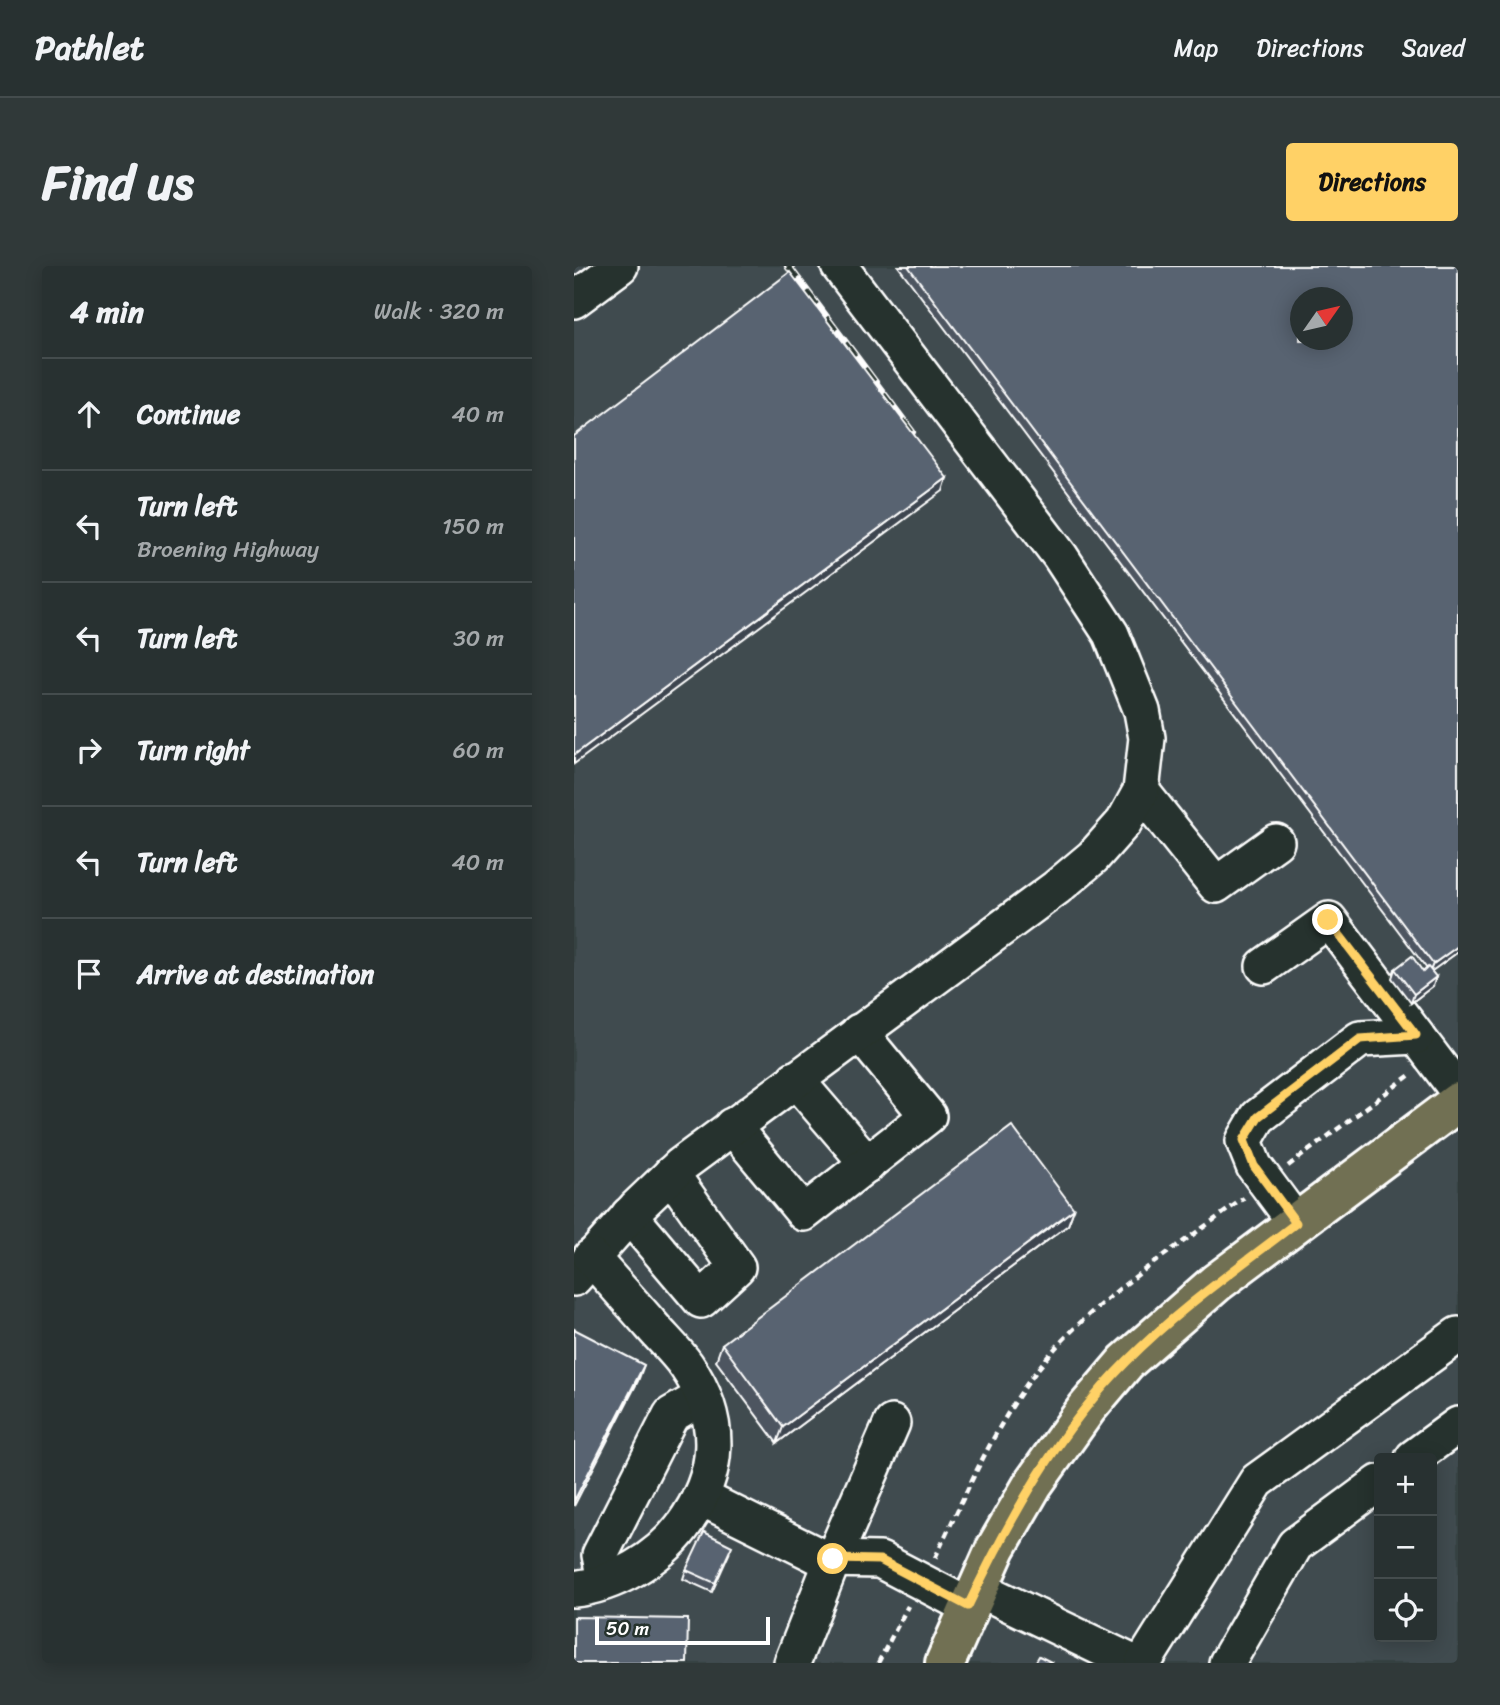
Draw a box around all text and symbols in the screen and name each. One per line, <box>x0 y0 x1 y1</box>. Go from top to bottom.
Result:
text: Pathlet <box>35 19 144 77</box>
text: Map <box>1174 27 1218 69</box>
text: Directions <box>1256 27 1364 69</box>
text: Saved <box>1402 27 1465 69</box>
text: Find us <box>42 139 194 226</box>
button: Directions <box>1286 143 1458 221</box>
text: 4 min <box>70 285 144 339</box>
north arrow <box>1290 287 1353 350</box>
text: Walk · 320 m <box>374 291 504 332</box>
text: Continue <box>137 391 240 437</box>
text: 40 m <box>451 394 504 435</box>
icon: ahead <box>70 395 108 433</box>
text: Turn left <box>137 483 237 529</box>
text: 150 m <box>442 506 504 547</box>
icon: left <box>70 507 108 545</box>
text: Broening Highway <box>137 529 319 570</box>
text: Turn left <box>137 615 237 661</box>
text: 30 m <box>453 618 504 659</box>
icon: left <box>70 619 108 657</box>
text: Turn right <box>137 727 250 773</box>
text: 60 m <box>453 730 504 771</box>
icon: right <box>70 731 108 769</box>
text: Turn left <box>137 839 237 885</box>
text: 40 m <box>451 842 504 883</box>
icon: left <box>70 843 108 881</box>
route end <box>1312 904 1343 935</box>
text: Arrive at destination <box>137 951 374 997</box>
icon: arrive <box>70 955 108 993</box>
map controls <box>1374 1453 1437 1642</box>
button: + <box>1374 1453 1437 1516</box>
button: − <box>1374 1516 1437 1579</box>
route start <box>817 1543 848 1574</box>
button: locate <box>1374 1579 1437 1642</box>
text: 50 m <box>606 1612 649 1645</box>
scale bar <box>595 1614 770 1646</box>

